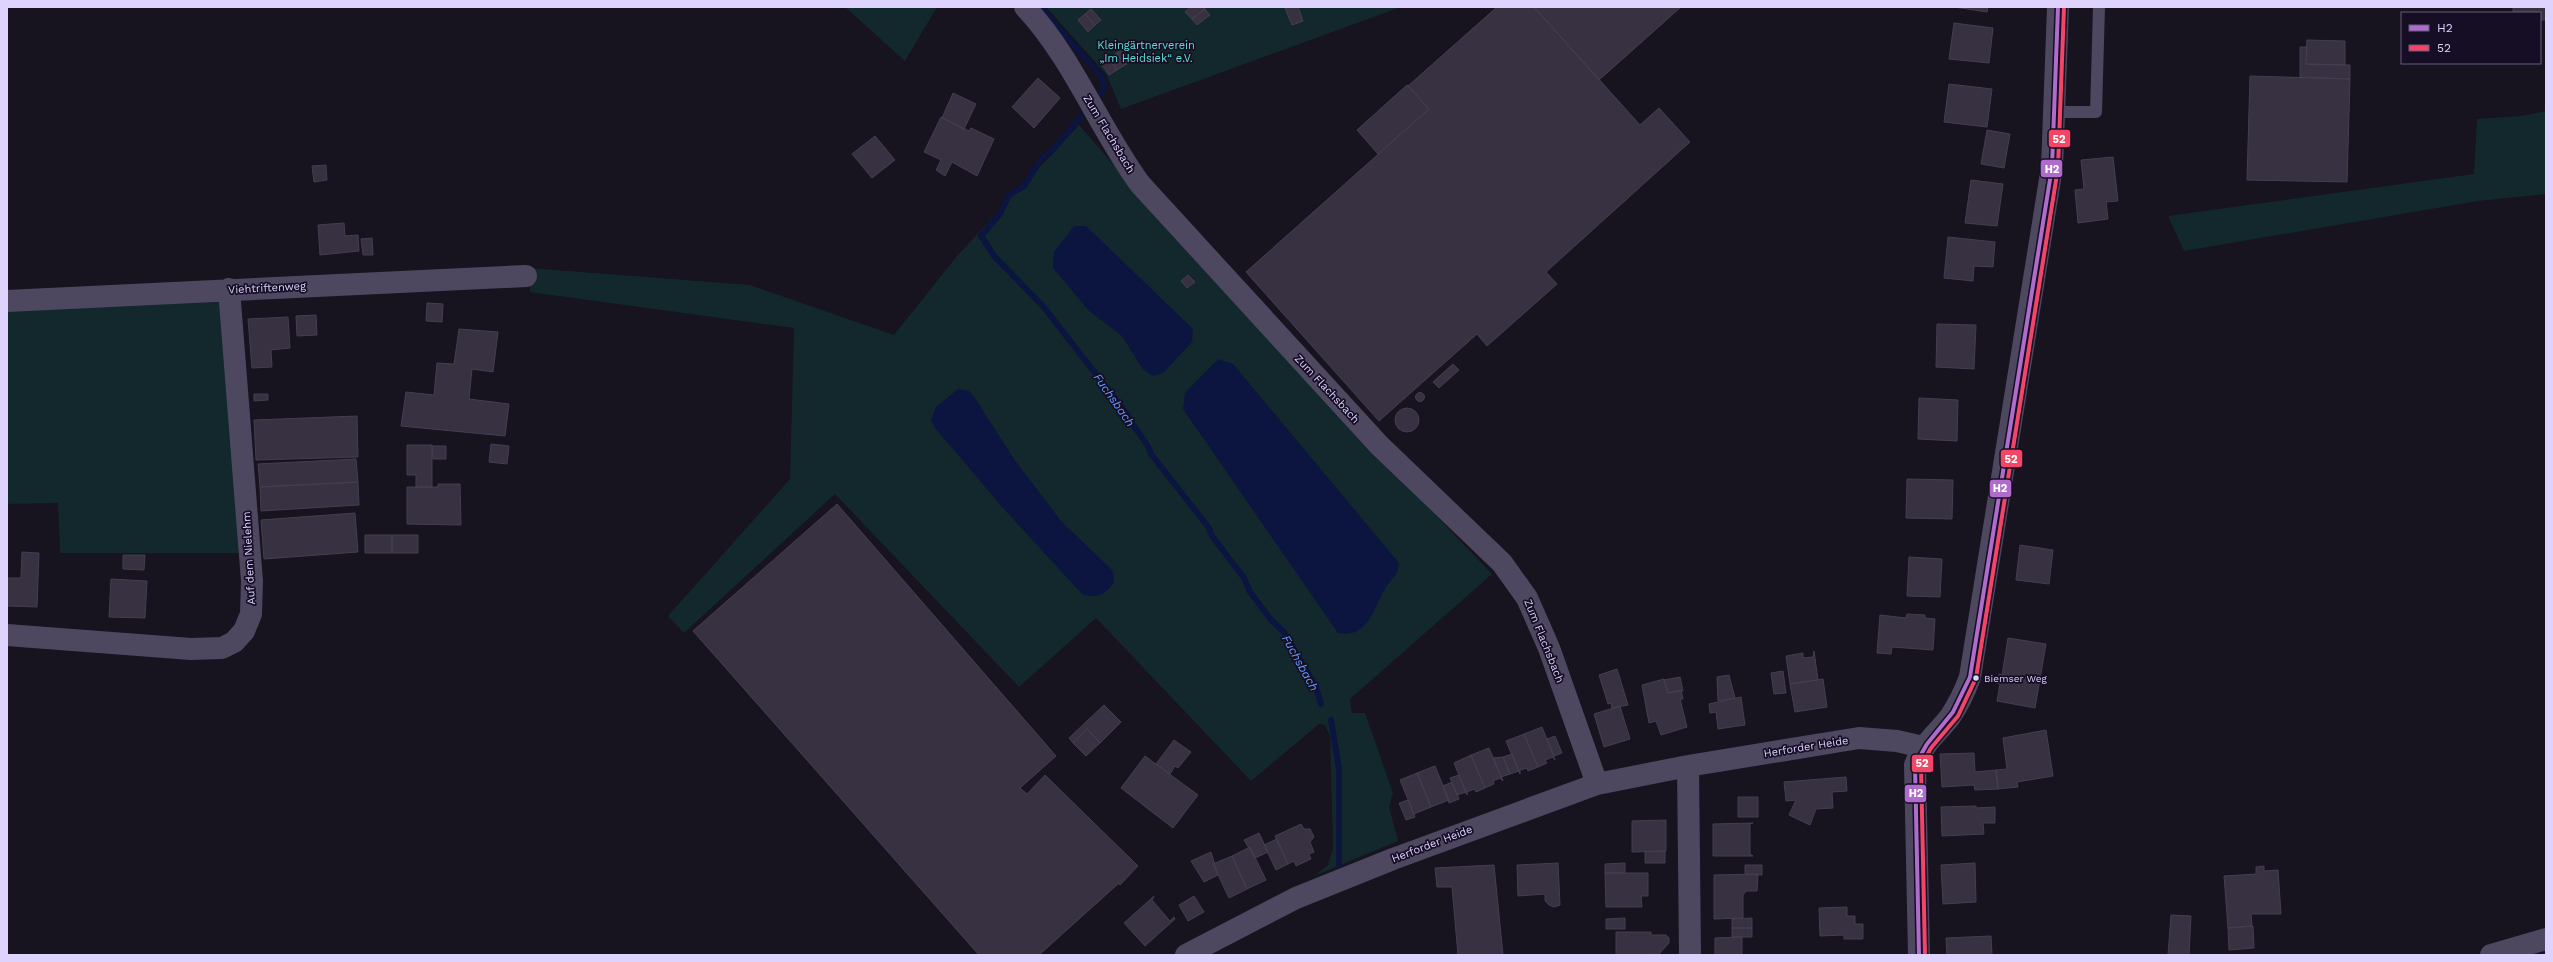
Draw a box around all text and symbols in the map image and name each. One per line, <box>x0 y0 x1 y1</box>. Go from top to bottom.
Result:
legend <box>2401 12 2541 64</box>
text: H2 <box>2437 21 2453 35</box>
park label: Kleingärtnerverein „Im Heidsiek“ e.V. <box>1097 39 1195 65</box>
text: 52 <box>2437 41 2451 55</box>
street label: Zum Flachsbach <box>1081 93 1137 175</box>
line badge: 52 <box>2048 129 2071 148</box>
text: 52 <box>2053 133 2066 146</box>
line badge: H2 <box>2040 159 2063 178</box>
text: H2 <box>2045 163 2060 176</box>
street label: Viehtriftenweg <box>228 279 306 297</box>
street label: Zum Flachsbach <box>1292 352 1362 426</box>
water label: Fuchsbach <box>1091 371 1137 429</box>
line badge: 52 <box>2000 449 2023 468</box>
text: 52 <box>2005 453 2018 466</box>
line badge: H2 <box>1989 479 2012 498</box>
text: H2 <box>1993 482 2008 495</box>
street label: Auf dem Nielehm <box>240 511 258 605</box>
street label: Zum Flachsbach <box>1521 597 1567 685</box>
water label: Fuchsbach <box>1279 633 1321 693</box>
marker: Biemser Weg <box>1971 673 1981 683</box>
place label: Biemser Weg <box>1984 673 2048 684</box>
street label: Herforder Heide <box>1763 734 1849 760</box>
line badge: 52 <box>1911 754 1934 773</box>
text: 52 <box>1916 757 1929 770</box>
line badge: H2 <box>1904 784 1927 803</box>
text: H2 <box>1909 787 1924 800</box>
street label: Herforder Heide <box>1390 823 1474 865</box>

